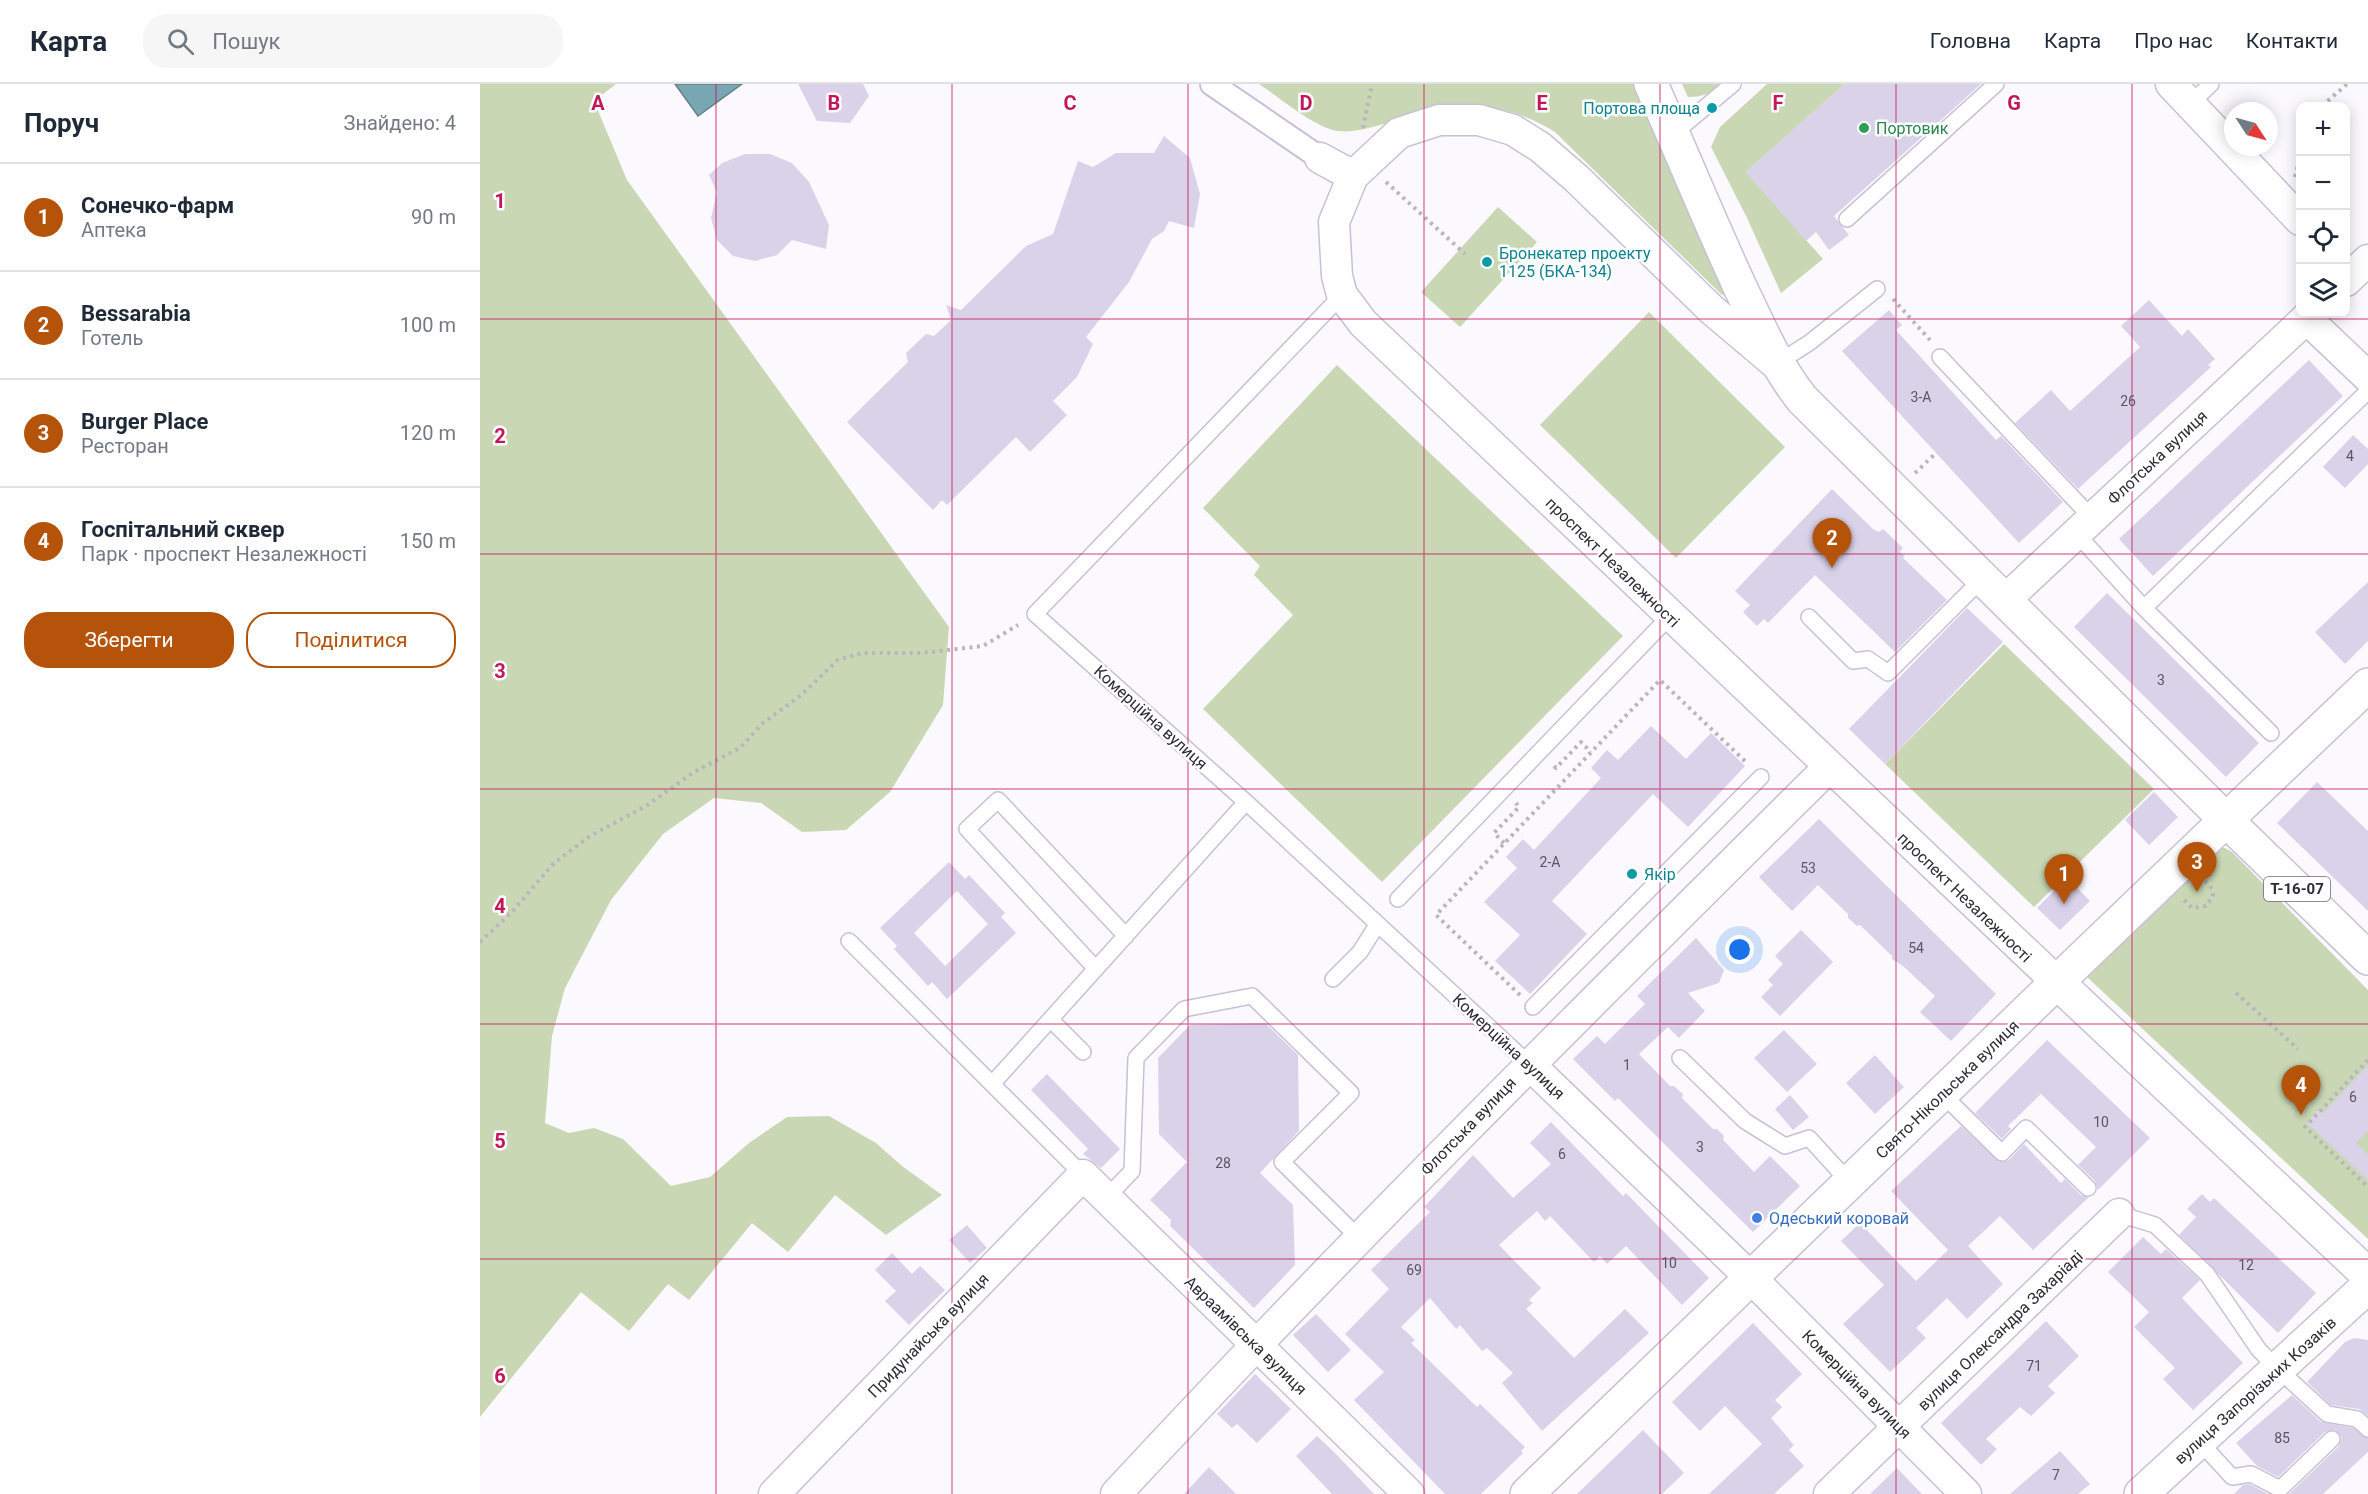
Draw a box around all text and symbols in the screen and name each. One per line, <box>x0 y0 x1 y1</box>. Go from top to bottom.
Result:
search box <box>143 14 563 68</box>
text: Карта <box>30 25 107 58</box>
icon: search <box>164 25 197 58</box>
text: Пошук <box>212 29 280 54</box>
text: Головна <box>1930 29 2011 53</box>
text: Карта <box>2044 29 2101 53</box>
text: Про нас <box>2134 29 2213 53</box>
text: Контакти <box>2246 29 2338 53</box>
text: A <box>591 91 605 115</box>
text: B <box>828 91 840 115</box>
text: C <box>1063 91 1077 115</box>
text: D <box>1300 91 1313 115</box>
text: E <box>1536 91 1548 115</box>
text: F <box>1773 91 1784 115</box>
text: G <box>2007 91 2021 115</box>
place label: Портова площа <box>1583 99 1700 118</box>
marker: Портова площа <box>1705 101 1719 115</box>
north arrow <box>2224 102 2278 156</box>
map controls <box>2296 102 2350 318</box>
button: + <box>2296 102 2350 156</box>
text: Поруч <box>24 108 99 138</box>
text: Знайдено: 4 <box>344 111 456 135</box>
place label: Портовик <box>1876 119 1949 138</box>
marker: Портовик <box>1857 121 1871 135</box>
button: − <box>2296 156 2350 210</box>
text: 1 <box>494 189 506 213</box>
text: Сонечко-фарм <box>81 193 234 218</box>
text: 1 <box>38 205 49 229</box>
text: 90 m <box>411 205 456 229</box>
button: locate <box>2296 210 2350 264</box>
text: Аптека <box>81 218 147 242</box>
place label: Бронекатер проекту 1125 (БКА-134) <box>1499 244 1651 281</box>
marker: Бронекатер проекту 1125 (БКА-134) <box>1480 255 1494 269</box>
button: layers <box>2296 264 2350 318</box>
text: Bessarabia <box>81 301 191 326</box>
text: 2 <box>38 313 49 337</box>
text: 100 m <box>400 313 456 337</box>
text: Готель <box>81 326 143 350</box>
house number: 3-А <box>1911 389 1931 405</box>
house number: 26 <box>2120 393 2136 409</box>
street label: Флотська вулиця <box>2104 406 2211 508</box>
text: Burger Place <box>81 409 208 434</box>
text: 3 <box>38 421 49 445</box>
text: 120 m <box>400 421 456 445</box>
text: 2 <box>494 424 506 448</box>
text: Ресторан <box>81 434 169 458</box>
house number: 4 <box>2346 448 2354 464</box>
street label: проспект Незалежності <box>1542 493 1684 631</box>
text: Госпітальний сквер <box>81 517 285 542</box>
pin: 2 <box>1812 518 1852 568</box>
text: 4 <box>38 529 49 553</box>
text: 150 m <box>400 529 456 553</box>
text: Парк · проспект Незалежності <box>81 542 367 566</box>
button: Зберегти <box>24 612 234 668</box>
button: Поділитися <box>246 612 456 668</box>
text: 3 <box>494 659 506 683</box>
street label: Комерційна вулиця <box>1090 661 1211 773</box>
house number: 3 <box>2157 672 2165 688</box>
street label: проспект Незалежності <box>1894 828 2036 966</box>
pin: 3 <box>2178 842 2216 892</box>
house number: 2-А <box>1540 854 1560 870</box>
pin: 1 <box>2044 854 2084 904</box>
house number: 53 <box>1800 860 1816 876</box>
place label: Якір <box>1644 865 1676 884</box>
marker: Якір <box>1625 867 1639 881</box>
road number: Т-16-07 <box>2264 877 2330 901</box>
text: 4 <box>494 894 506 918</box>
your location <box>1725 935 1754 964</box>
house number: 54 <box>1908 940 1924 956</box>
street label: Комерційна вулиця <box>1449 990 1569 1103</box>
street label: Свято-Нікольська вулиця <box>1872 1016 2023 1163</box>
house number: 1 <box>1623 1057 1631 1073</box>
pin: 4 <box>2282 1066 2320 1115</box>
street label: Флотська вулиця <box>1417 1073 1520 1179</box>
house number: 6 <box>2349 1089 2357 1105</box>
house number: 10 <box>2093 1114 2109 1130</box>
text: 5 <box>494 1129 506 1153</box>
house number: 3 <box>1696 1139 1704 1155</box>
house number: 6 <box>1558 1146 1566 1162</box>
house number: 28 <box>1215 1155 1231 1171</box>
place label: Одеський коровай <box>1769 1209 1909 1228</box>
marker: Одеський коровай <box>1750 1211 1764 1225</box>
street label: вулиця Олександра Захаріаді <box>1914 1246 2087 1414</box>
house number: 10 <box>1661 1255 1677 1271</box>
house number: 12 <box>2238 1257 2254 1273</box>
house number: 69 <box>1406 1262 1422 1278</box>
street label: Придунайська вулиця <box>864 1269 993 1401</box>
street label: Авраамівська вулиця <box>1181 1272 1311 1399</box>
street label: вулиця Запорізьких Козаків <box>2171 1313 2340 1468</box>
street label: Комерційна вулиця <box>1798 1326 1915 1443</box>
house number: 71 <box>2026 1358 2042 1374</box>
text: 6 <box>494 1364 506 1388</box>
house number: 85 <box>2274 1430 2290 1446</box>
house number: 7 <box>2052 1467 2060 1483</box>

